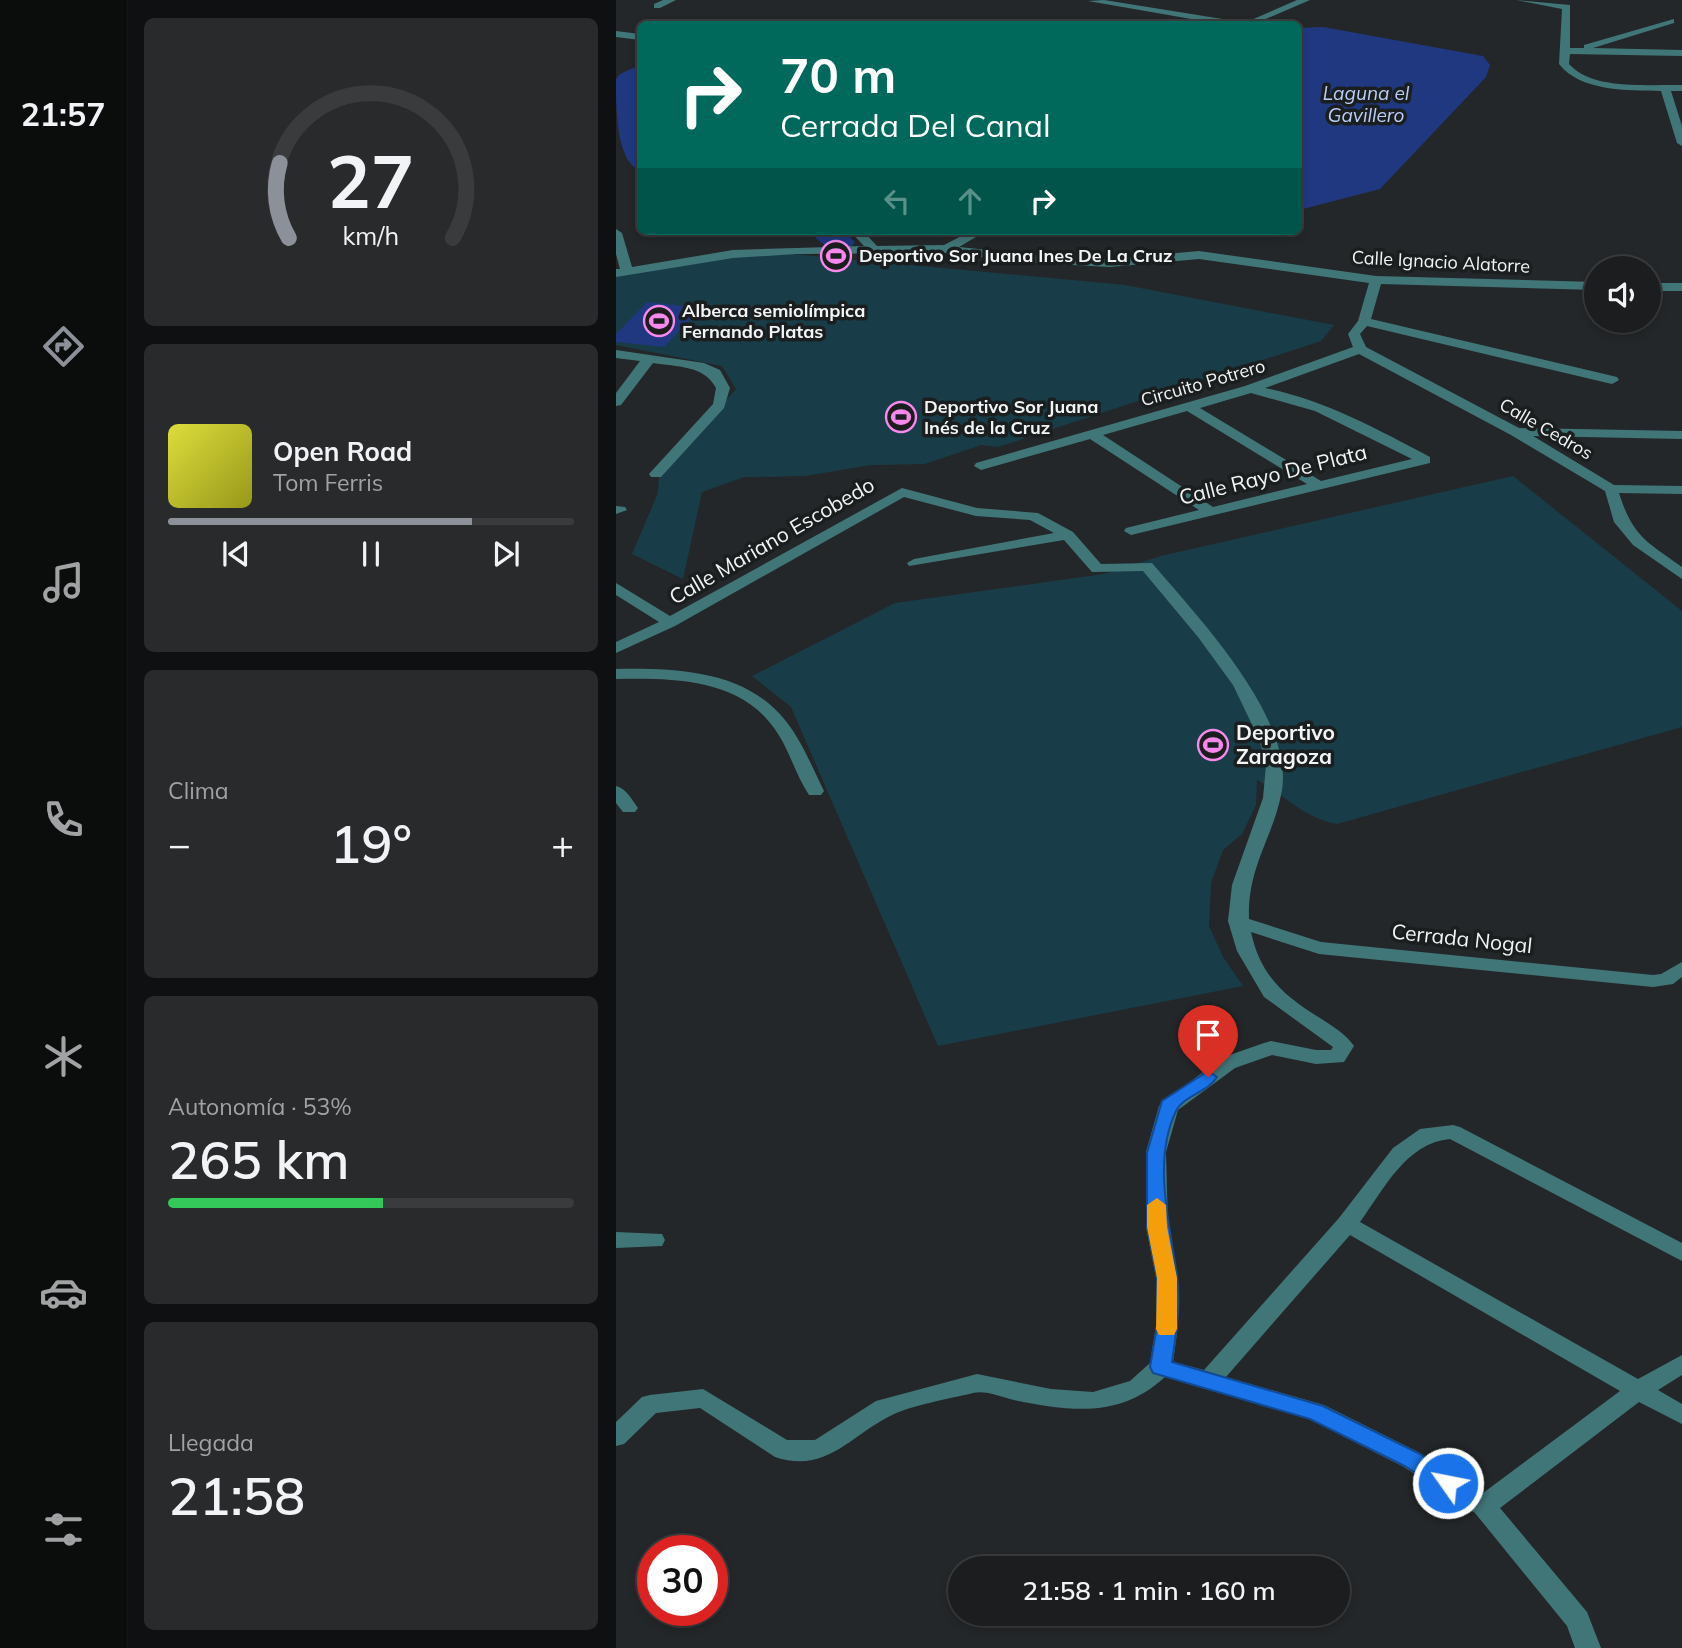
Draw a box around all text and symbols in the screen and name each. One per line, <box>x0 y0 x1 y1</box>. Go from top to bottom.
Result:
text: 70 m <box>780 44 896 105</box>
icon: right <box>665 49 756 140</box>
water label: Laguna el Gavillero <box>1323 81 1410 127</box>
text: 21:57 <box>21 94 105 134</box>
text: Cerrada Del Canal <box>780 105 1051 145</box>
text: 27 <box>327 135 415 226</box>
icon: left <box>878 182 916 220</box>
icon: ahead <box>951 182 989 220</box>
icon: right <box>1024 182 1062 220</box>
text: km/h <box>343 220 399 251</box>
sports icon: Deportivo Sor Juana Ines De La Cruz <box>819 239 853 273</box>
place label: Deportivo Sor Juana Ines De La Cruz <box>859 244 1172 267</box>
street label: Calle Ignacio Alatorre <box>1351 245 1531 278</box>
map controls <box>1584 256 1661 333</box>
button: sound <box>1584 256 1661 333</box>
place label: Alberca semiolímpica Fernando Platas <box>682 299 865 343</box>
sports icon: Alberca semiolímpica Fernando Platas <box>642 304 676 338</box>
icon: directions <box>39 322 88 371</box>
street label: Circuito Potrero <box>1138 354 1268 411</box>
street label: Calle Cedros <box>1496 393 1597 465</box>
place label: Deportivo Sor Juana Inés de la Cruz <box>924 395 1098 439</box>
sports icon: Deportivo Sor Juana Inés de la Cruz <box>884 400 918 434</box>
text: Open Road <box>273 435 412 468</box>
street label: Calle Rayo De Plata <box>1176 438 1369 510</box>
text: Tom Ferris <box>273 468 383 497</box>
street label: Calle Mariano Escobedo <box>664 471 879 610</box>
icon: previous <box>217 535 255 573</box>
icon: pause <box>352 535 390 573</box>
icon: next <box>487 535 525 573</box>
icon: music <box>39 558 88 607</box>
place label: Deportivo Zaragoza <box>1236 719 1335 769</box>
sports icon: Deportivo Zaragoza <box>1196 728 1230 762</box>
text: Clima <box>168 776 229 805</box>
icon: phone <box>39 795 88 844</box>
text: 19° <box>330 811 412 876</box>
text: − <box>168 820 191 868</box>
text: + <box>551 820 574 868</box>
street label: Cerrada Nogal <box>1390 918 1534 958</box>
pin <box>1178 1005 1238 1077</box>
icon: arrive <box>1189 1016 1227 1054</box>
icon: climate <box>39 1032 88 1081</box>
text: Autonomía · 53% <box>168 1092 352 1121</box>
text: 265 km <box>168 1127 349 1192</box>
icon: car <box>39 1268 88 1317</box>
text: Llegada <box>168 1428 254 1457</box>
position arrow <box>1411 1446 1485 1520</box>
text: 21:58 <box>168 1463 305 1528</box>
icon: filters <box>39 1505 88 1554</box>
speed limit sign: 30 <box>637 1535 728 1626</box>
text: 21:58 · 1 min · 160 m <box>1022 1574 1276 1607</box>

